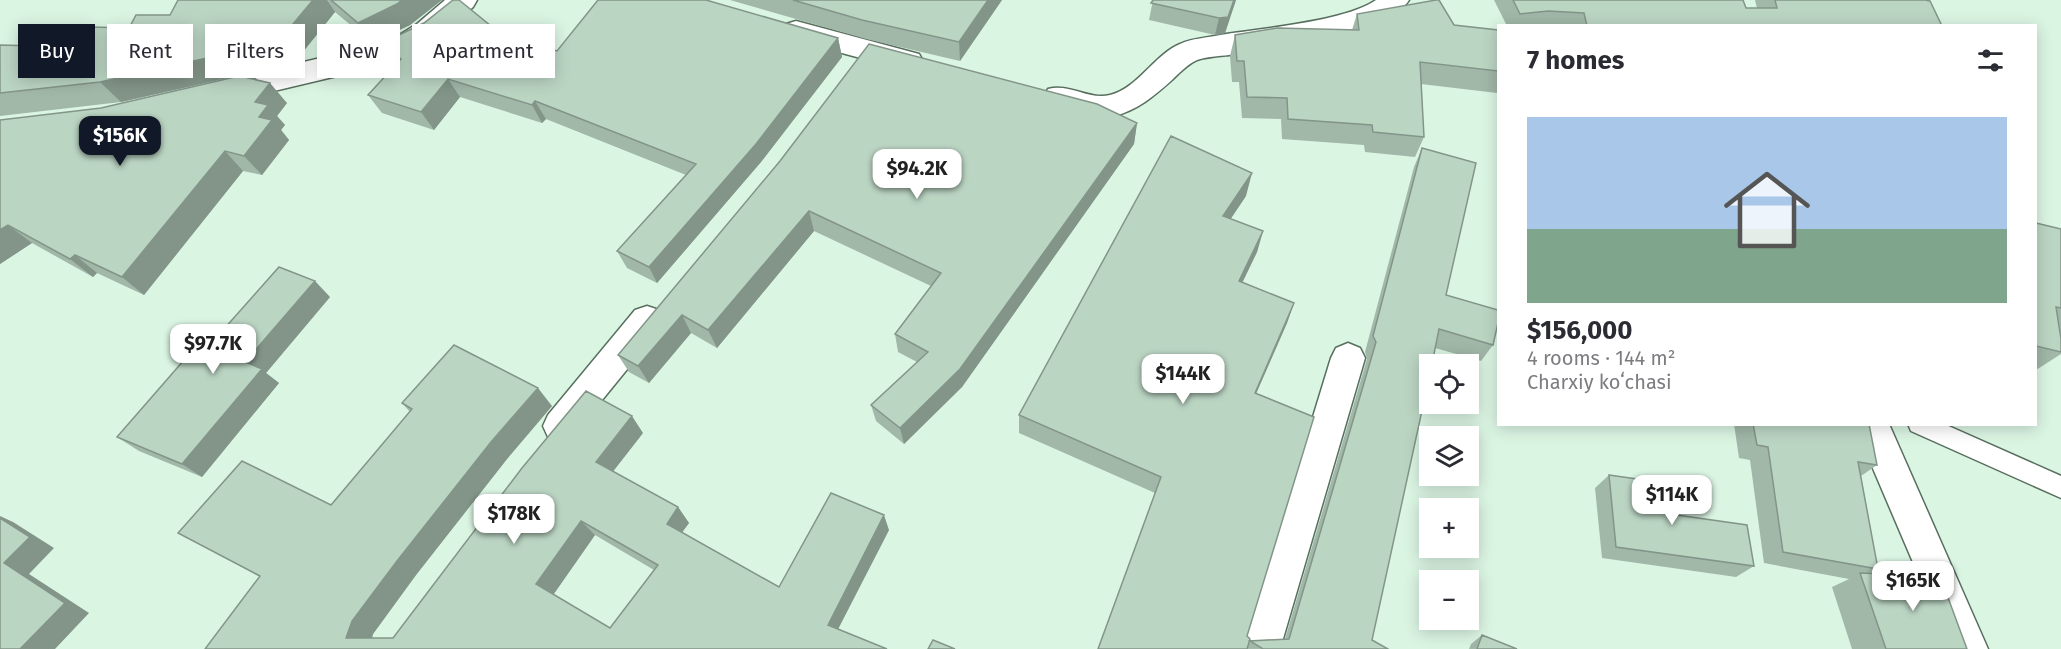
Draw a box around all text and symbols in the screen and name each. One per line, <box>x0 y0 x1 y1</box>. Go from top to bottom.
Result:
chip: Buy <box>18 24 95 78</box>
chip: Rent <box>107 24 193 78</box>
chip: Filters <box>205 24 305 78</box>
chip: New <box>317 24 400 78</box>
chip: Apartment <box>412 24 555 78</box>
icon: filters <box>1974 44 2007 77</box>
text: 7 homes <box>1527 45 1624 76</box>
pin: $156K <box>78 116 162 167</box>
text: $156K <box>93 123 147 147</box>
pin: $94.2K <box>868 149 966 200</box>
text: $94.2K <box>887 156 947 180</box>
icon: home <box>1713 156 1821 264</box>
text: $156,000 <box>1527 315 1633 346</box>
pin: $97.7K <box>164 324 262 375</box>
text: $97.7K <box>184 331 242 355</box>
text: 4 rooms · 144 m² <box>1527 346 1676 370</box>
pin: $144K <box>1141 354 1225 405</box>
map controls <box>1419 354 1479 630</box>
button: locate <box>1419 354 1479 414</box>
text: $144K <box>1156 361 1210 385</box>
text: Charxiy koʻchasi <box>1527 370 1672 394</box>
button: layers <box>1419 426 1479 486</box>
pin: $114K <box>1630 475 1714 526</box>
text: $114K <box>1646 482 1698 506</box>
pin: $178K <box>472 494 556 545</box>
button: + <box>1419 498 1479 558</box>
text: $178K <box>488 501 540 525</box>
pin: $165K <box>1871 561 1955 612</box>
text: $165K <box>1886 568 1940 592</box>
button: − <box>1419 570 1479 630</box>

